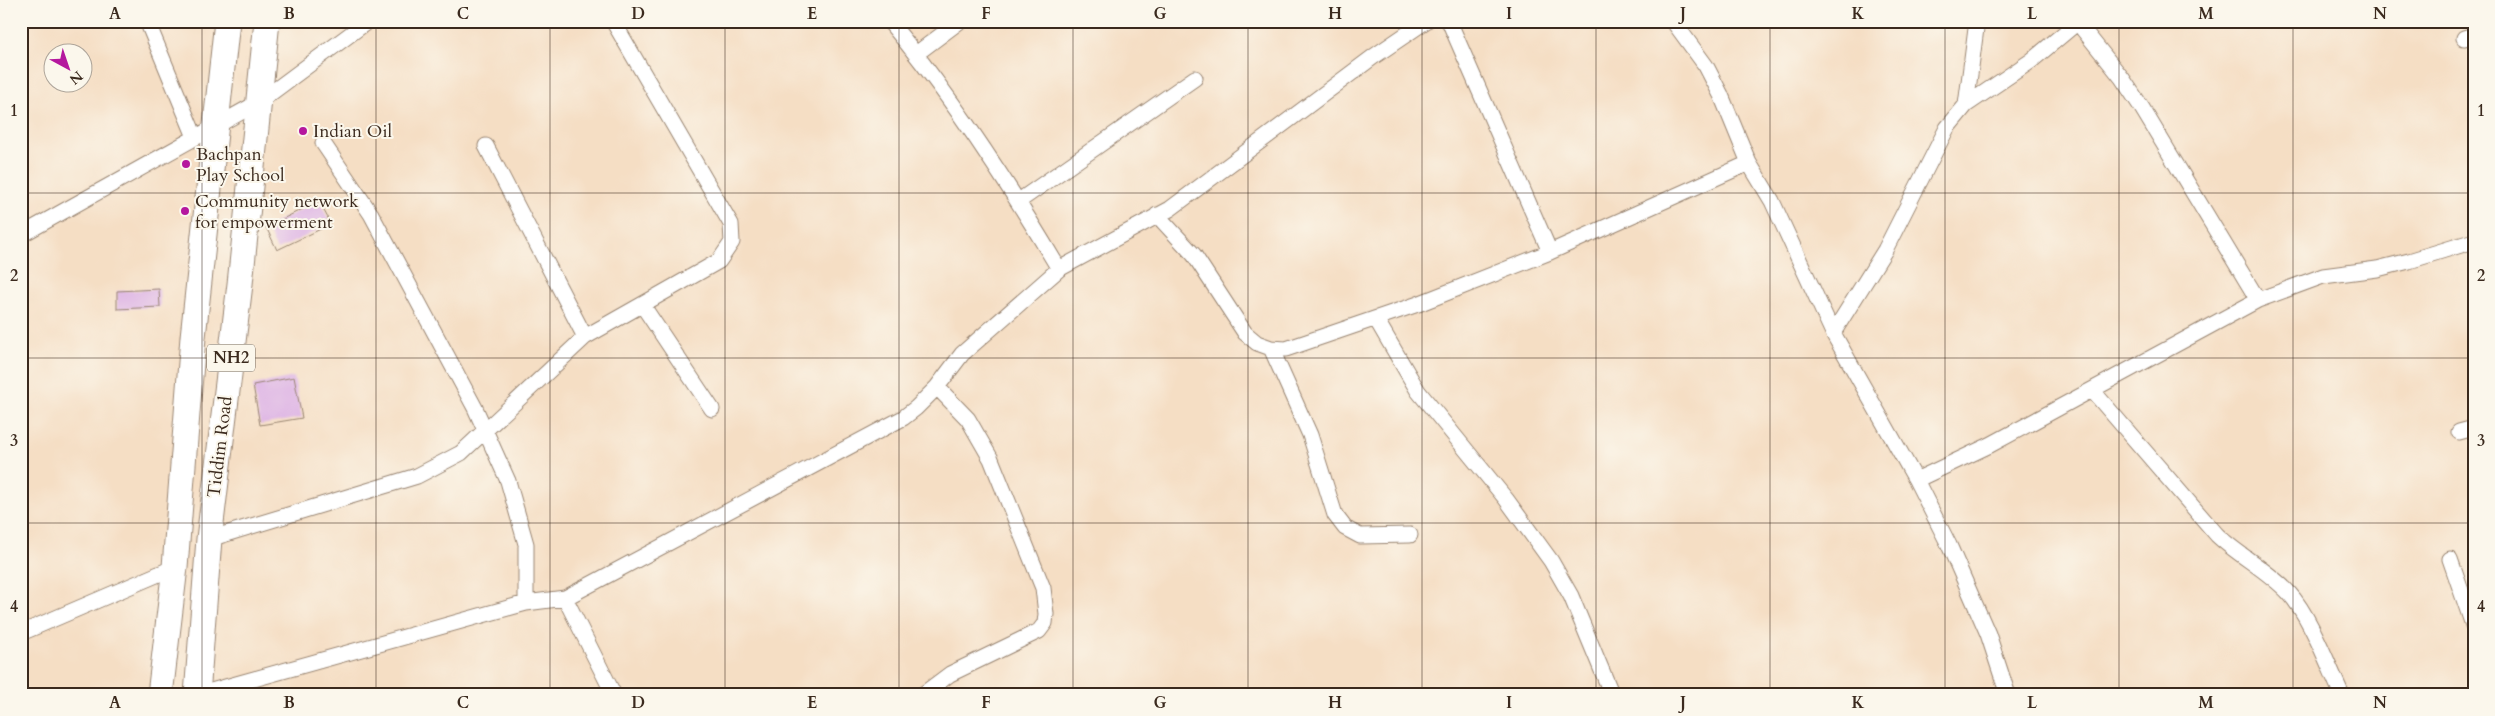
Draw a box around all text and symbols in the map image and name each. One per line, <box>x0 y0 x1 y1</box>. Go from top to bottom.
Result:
text: A <box>109 3 121 25</box>
text: B <box>283 3 295 25</box>
text: C <box>457 3 469 25</box>
text: D <box>631 3 645 25</box>
text: E <box>807 3 817 25</box>
text: F <box>981 3 991 25</box>
text: G <box>1153 3 1167 25</box>
text: H <box>1328 3 1342 25</box>
text: I <box>1506 3 1512 25</box>
text: J <box>1678 3 1686 25</box>
text: K <box>1852 3 1865 25</box>
text: L <box>2027 3 2038 25</box>
text: M <box>2198 3 2214 25</box>
text: N <box>2373 3 2387 25</box>
north arrow <box>42 42 92 92</box>
text: N <box>65 66 87 89</box>
text: 1 <box>10 100 18 122</box>
text: 1 <box>2477 100 2485 122</box>
place label: Indian Oil <box>313 119 392 144</box>
marker: Indian Oil <box>297 125 309 137</box>
place label: Bachpan Play School <box>196 142 285 188</box>
marker: Bachpan Play School <box>180 158 192 170</box>
place label: Community network for empowerment <box>195 189 359 235</box>
marker: Community network for empowerment <box>179 205 191 217</box>
text: 2 <box>10 265 18 287</box>
text: 2 <box>2477 265 2485 287</box>
road number: NH2 <box>207 344 255 372</box>
street label: Tiddim Road <box>201 394 239 499</box>
text: 3 <box>10 430 18 452</box>
text: 3 <box>2477 430 2485 452</box>
text: 4 <box>10 596 18 618</box>
text: 4 <box>2477 596 2485 618</box>
text: A <box>109 692 121 714</box>
text: B <box>283 692 295 714</box>
text: C <box>457 692 469 714</box>
text: D <box>631 692 645 714</box>
text: E <box>807 692 817 714</box>
text: F <box>981 692 991 714</box>
text: G <box>1153 692 1167 714</box>
text: H <box>1328 692 1342 714</box>
text: I <box>1506 692 1512 714</box>
text: J <box>1678 692 1686 714</box>
text: K <box>1852 692 1865 714</box>
text: L <box>2027 692 2038 714</box>
text: M <box>2198 692 2214 714</box>
text: N <box>2373 692 2387 714</box>

